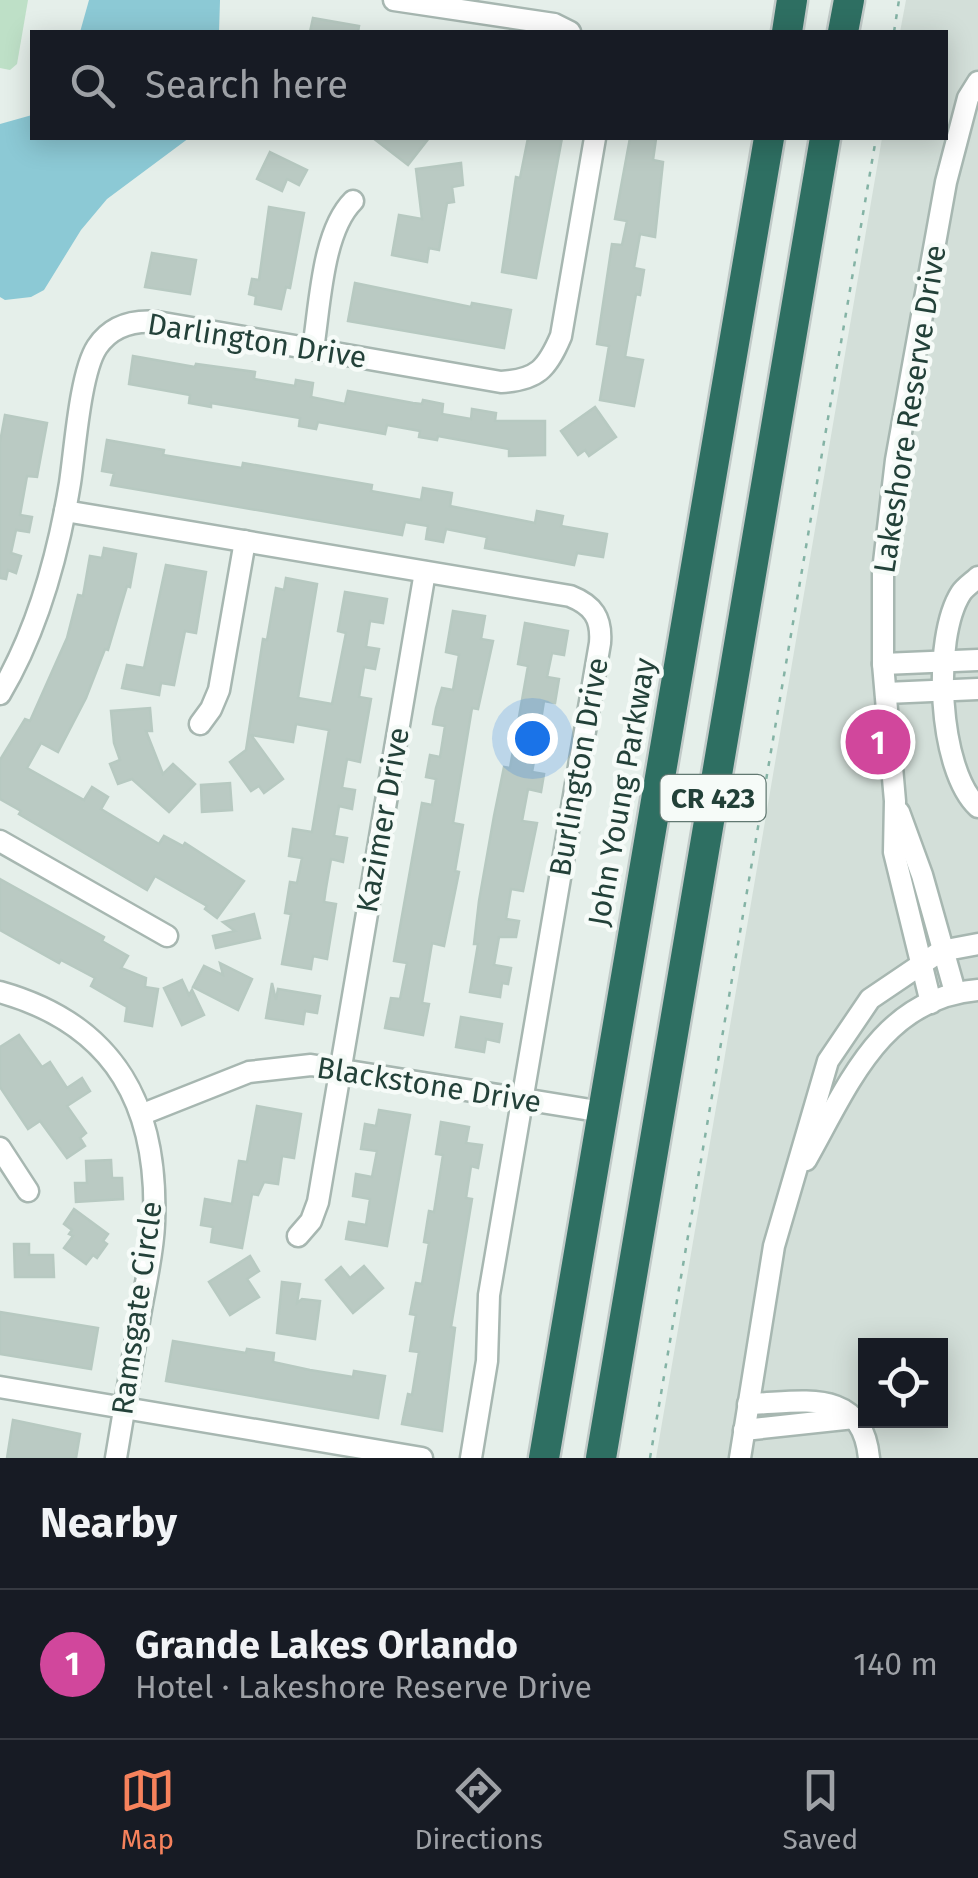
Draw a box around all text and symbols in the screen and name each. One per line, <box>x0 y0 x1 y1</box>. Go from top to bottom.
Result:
search box <box>30 30 948 140</box>
icon: search <box>65 58 120 113</box>
text: Search here <box>145 62 348 108</box>
street label: Lakeshore Reserve Drive <box>866 242 954 576</box>
street label: Darlington Drive <box>145 306 369 376</box>
street label: Burlington Drive <box>542 655 616 879</box>
street label: John Young Parkway <box>581 655 663 929</box>
pin: 1 <box>846 704 910 780</box>
your location <box>507 713 558 764</box>
street label: Kazimer Drive <box>349 725 417 915</box>
road number: CR 423 <box>660 775 766 821</box>
street label: Blackstone Drive <box>314 1049 544 1121</box>
street label: Ramsgate Circle <box>104 1199 170 1417</box>
map controls <box>858 1338 948 1428</box>
button: locate <box>858 1338 948 1428</box>
text: Nearby <box>40 1498 177 1548</box>
text: Grande Lakes Orlando <box>135 1622 518 1668</box>
text: 1 <box>65 1645 80 1683</box>
text: 140 m <box>853 1645 938 1683</box>
text: Hotel · Lakeshore Reserve Drive <box>135 1668 592 1706</box>
tab: Map <box>120 1763 175 1856</box>
tab: Directions <box>414 1763 543 1856</box>
tab: Saved <box>782 1763 858 1856</box>

